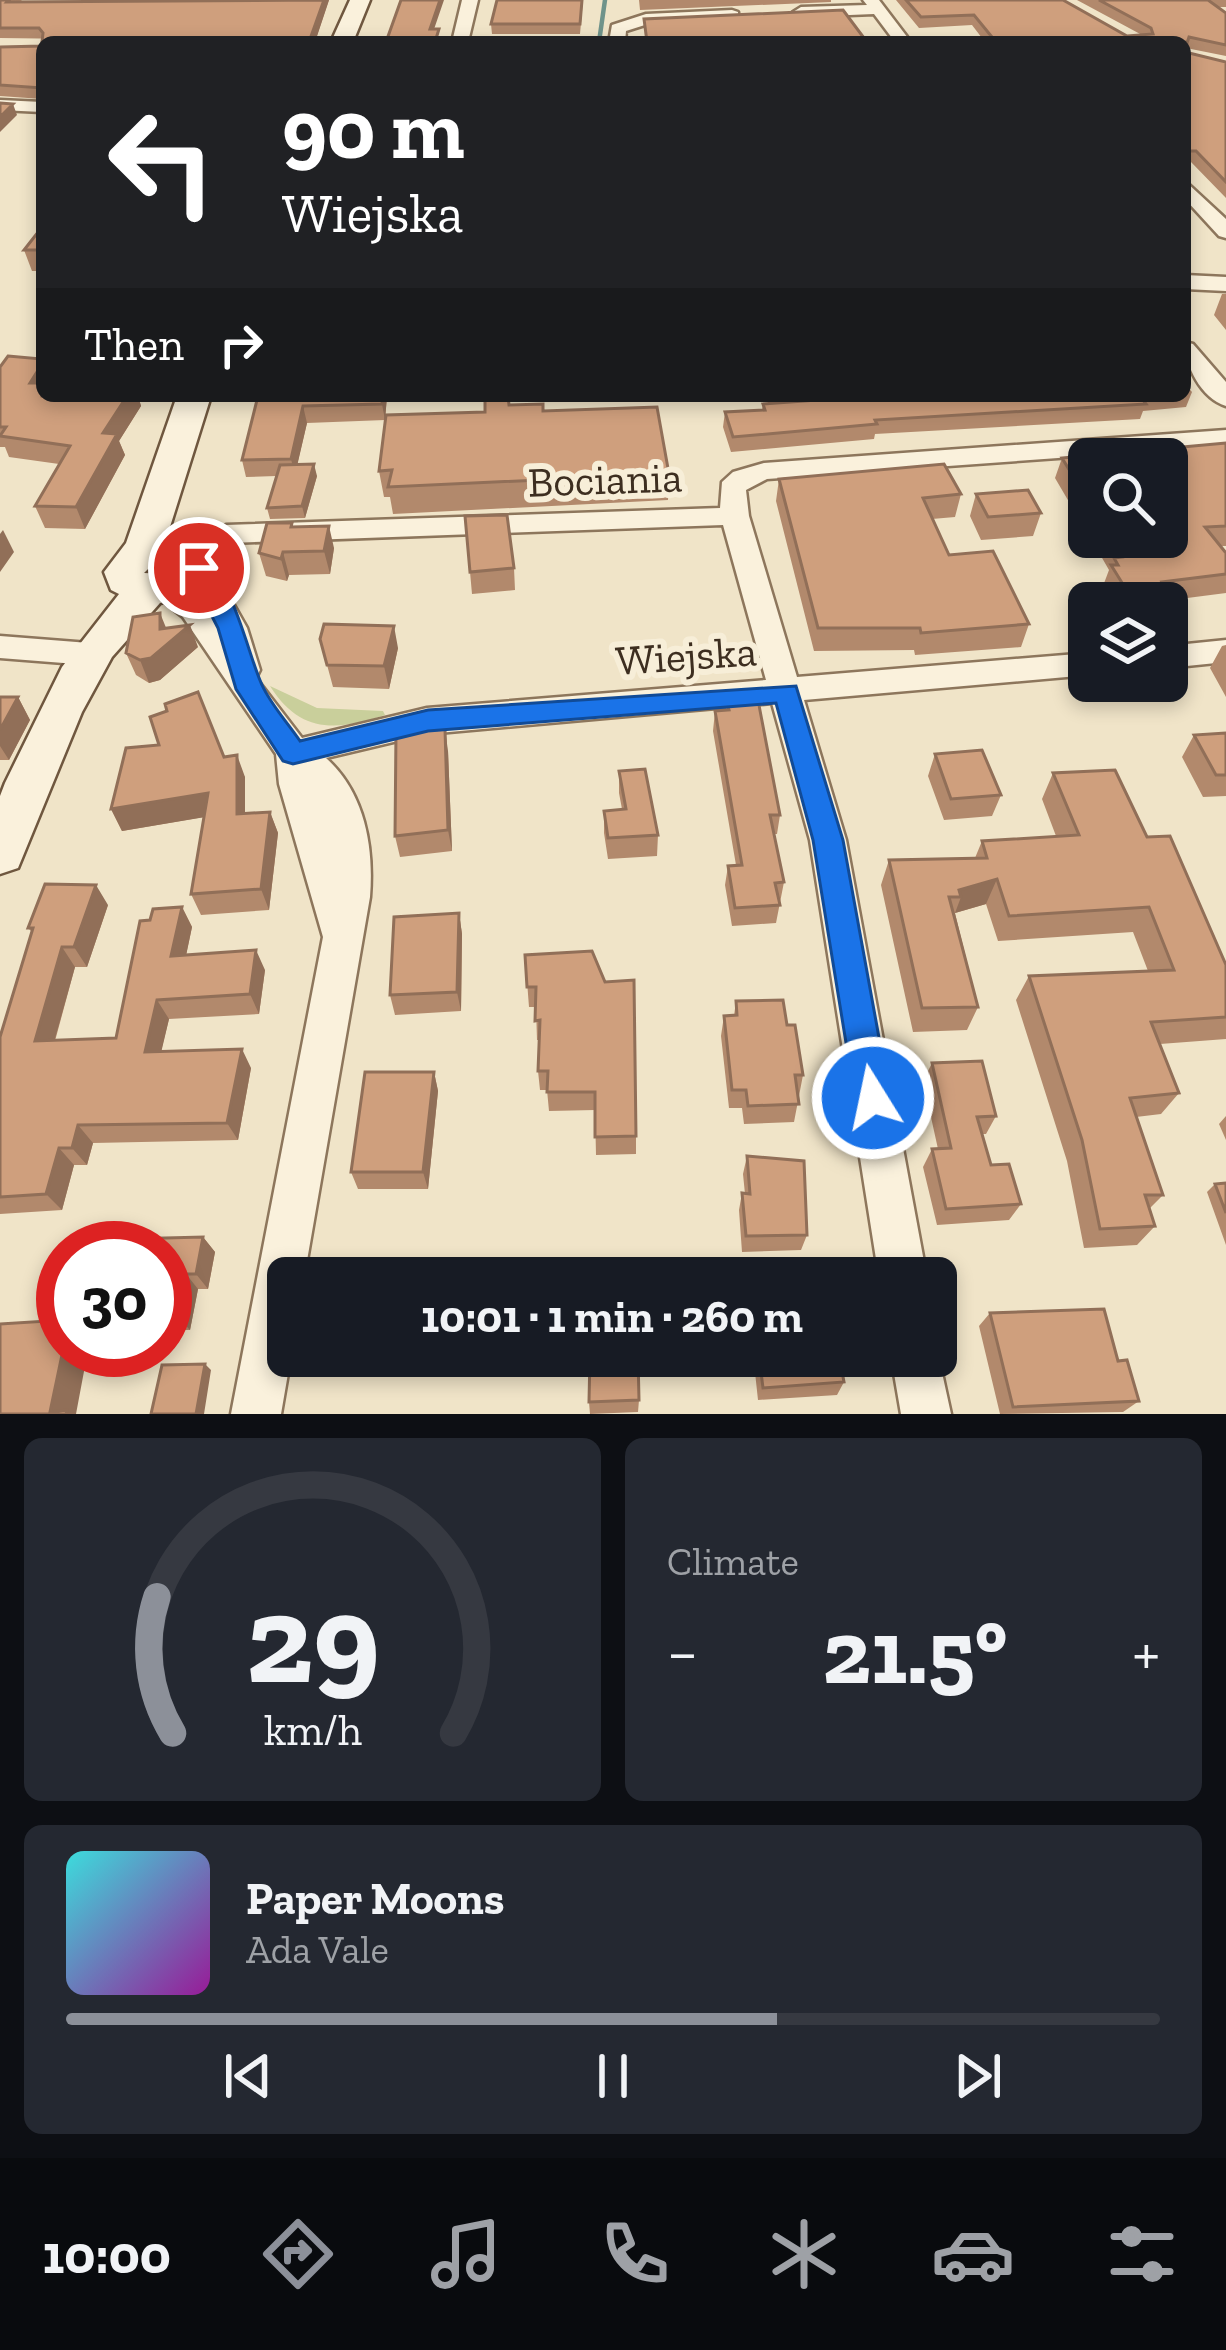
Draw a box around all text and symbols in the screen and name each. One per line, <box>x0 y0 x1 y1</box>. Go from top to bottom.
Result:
text: 90 m <box>282 79 465 180</box>
icon: left <box>84 84 240 240</box>
text: Wiejska <box>282 181 463 246</box>
icon: right <box>208 312 274 378</box>
text: Then <box>84 318 184 372</box>
map controls <box>1068 438 1188 702</box>
button: search <box>1068 438 1188 558</box>
street label: Bociania <box>527 451 683 508</box>
pin <box>148 517 250 619</box>
icon: arrive <box>166 535 232 601</box>
button: layers <box>1068 582 1188 702</box>
street label: Wiejska <box>614 625 758 686</box>
position arrow <box>810 1035 936 1161</box>
speed limit sign: 30 <box>36 1221 192 1377</box>
text: 10:01 · 1 min · 260 m <box>421 1290 803 1344</box>
text: Climate <box>667 1538 799 1585</box>
text: 29 <box>246 1564 379 1714</box>
text: 21.5° <box>823 1598 1007 1706</box>
text: − <box>667 1613 698 1692</box>
text: + <box>1132 1613 1160 1692</box>
text: km/h <box>264 1704 361 1755</box>
text: Paper Moons <box>246 1872 504 1926</box>
text: Ada Vale <box>246 1926 389 1973</box>
icon: previous <box>215 2043 281 2109</box>
icon: pause <box>580 2043 646 2109</box>
icon: next <box>945 2043 1011 2109</box>
icon: directions <box>256 2212 340 2296</box>
icon: music <box>424 2212 508 2296</box>
icon: phone <box>593 2212 677 2296</box>
icon: climate <box>762 2212 846 2296</box>
icon: car <box>931 2212 1015 2296</box>
icon: filters <box>1100 2212 1184 2296</box>
text: 10:00 <box>42 2222 171 2287</box>

